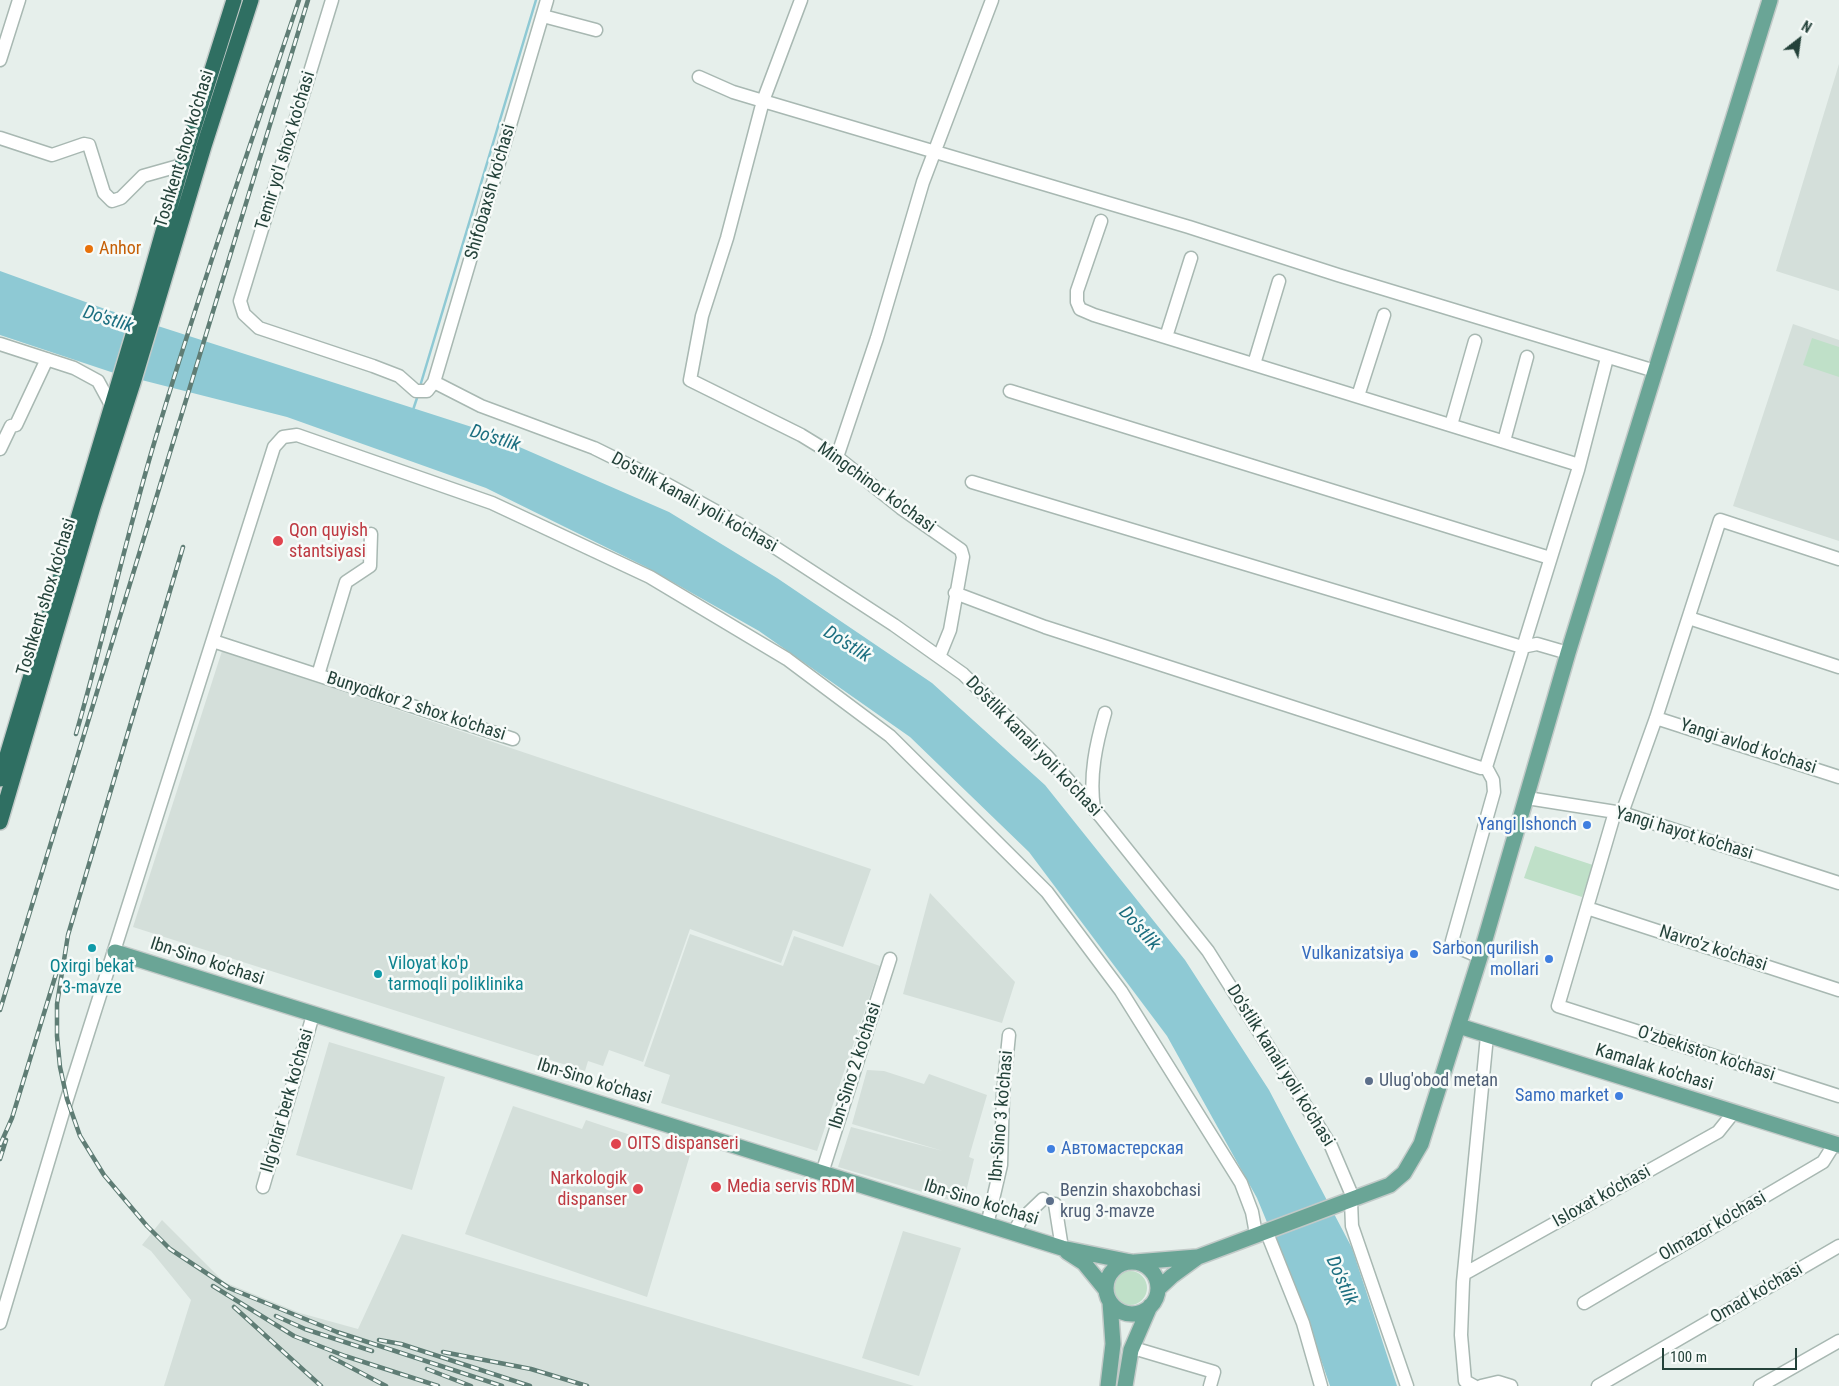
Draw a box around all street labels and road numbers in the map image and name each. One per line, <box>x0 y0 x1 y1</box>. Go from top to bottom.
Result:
street label: Toshkent shox ko'chasi <box>151 68 219 230</box>
street label: Temir yo'l shox ko'chasi <box>252 69 320 233</box>
street label: Shifobaxsh ko'chasi <box>461 122 521 262</box>
street label: Mingchinor ko'chasi <box>813 438 939 538</box>
street label: Do'stlik kanali yoli ko'chasi <box>607 448 781 558</box>
street label: Toshkent shox ko'chasi <box>13 516 81 678</box>
street label: Bunyodkor 2 shox ko'chasi <box>324 668 508 746</box>
street label: Do'stlik kanali yoli ko'chasi <box>960 672 1106 822</box>
street label: Yangi avlod ko'chasi <box>1677 715 1819 779</box>
street label: Yangi hayot ko'chasi <box>1613 803 1755 865</box>
street label: Navro'z ko'chasi <box>1656 921 1770 977</box>
street label: Ibn-Sino ko'chasi <box>147 933 267 991</box>
street label: Do'stlik kanali yoli ko'chasi <box>1221 981 1339 1151</box>
street label: Ibn-Sino 2 ko'chasi <box>825 1000 887 1132</box>
street label: O'zbekiston ko'chasi <box>1635 1022 1777 1086</box>
street label: Ilg'orlar berk ko'chasi <box>257 1027 319 1175</box>
street label: Kamalak ko'chasi <box>1592 1040 1716 1096</box>
street label: Ibn-Sino 3 ko'chasi <box>986 1050 1018 1182</box>
street label: Ibn-Sino ko'chasi <box>534 1054 654 1110</box>
street label: Isloxat ko'chasi <box>1549 1161 1655 1233</box>
street label: Ibn-Sino ko'chasi <box>921 1175 1041 1231</box>
street label: Olmazor ko'chasi <box>1656 1188 1770 1266</box>
street label: Omad ko'chasi <box>1707 1259 1807 1329</box>

